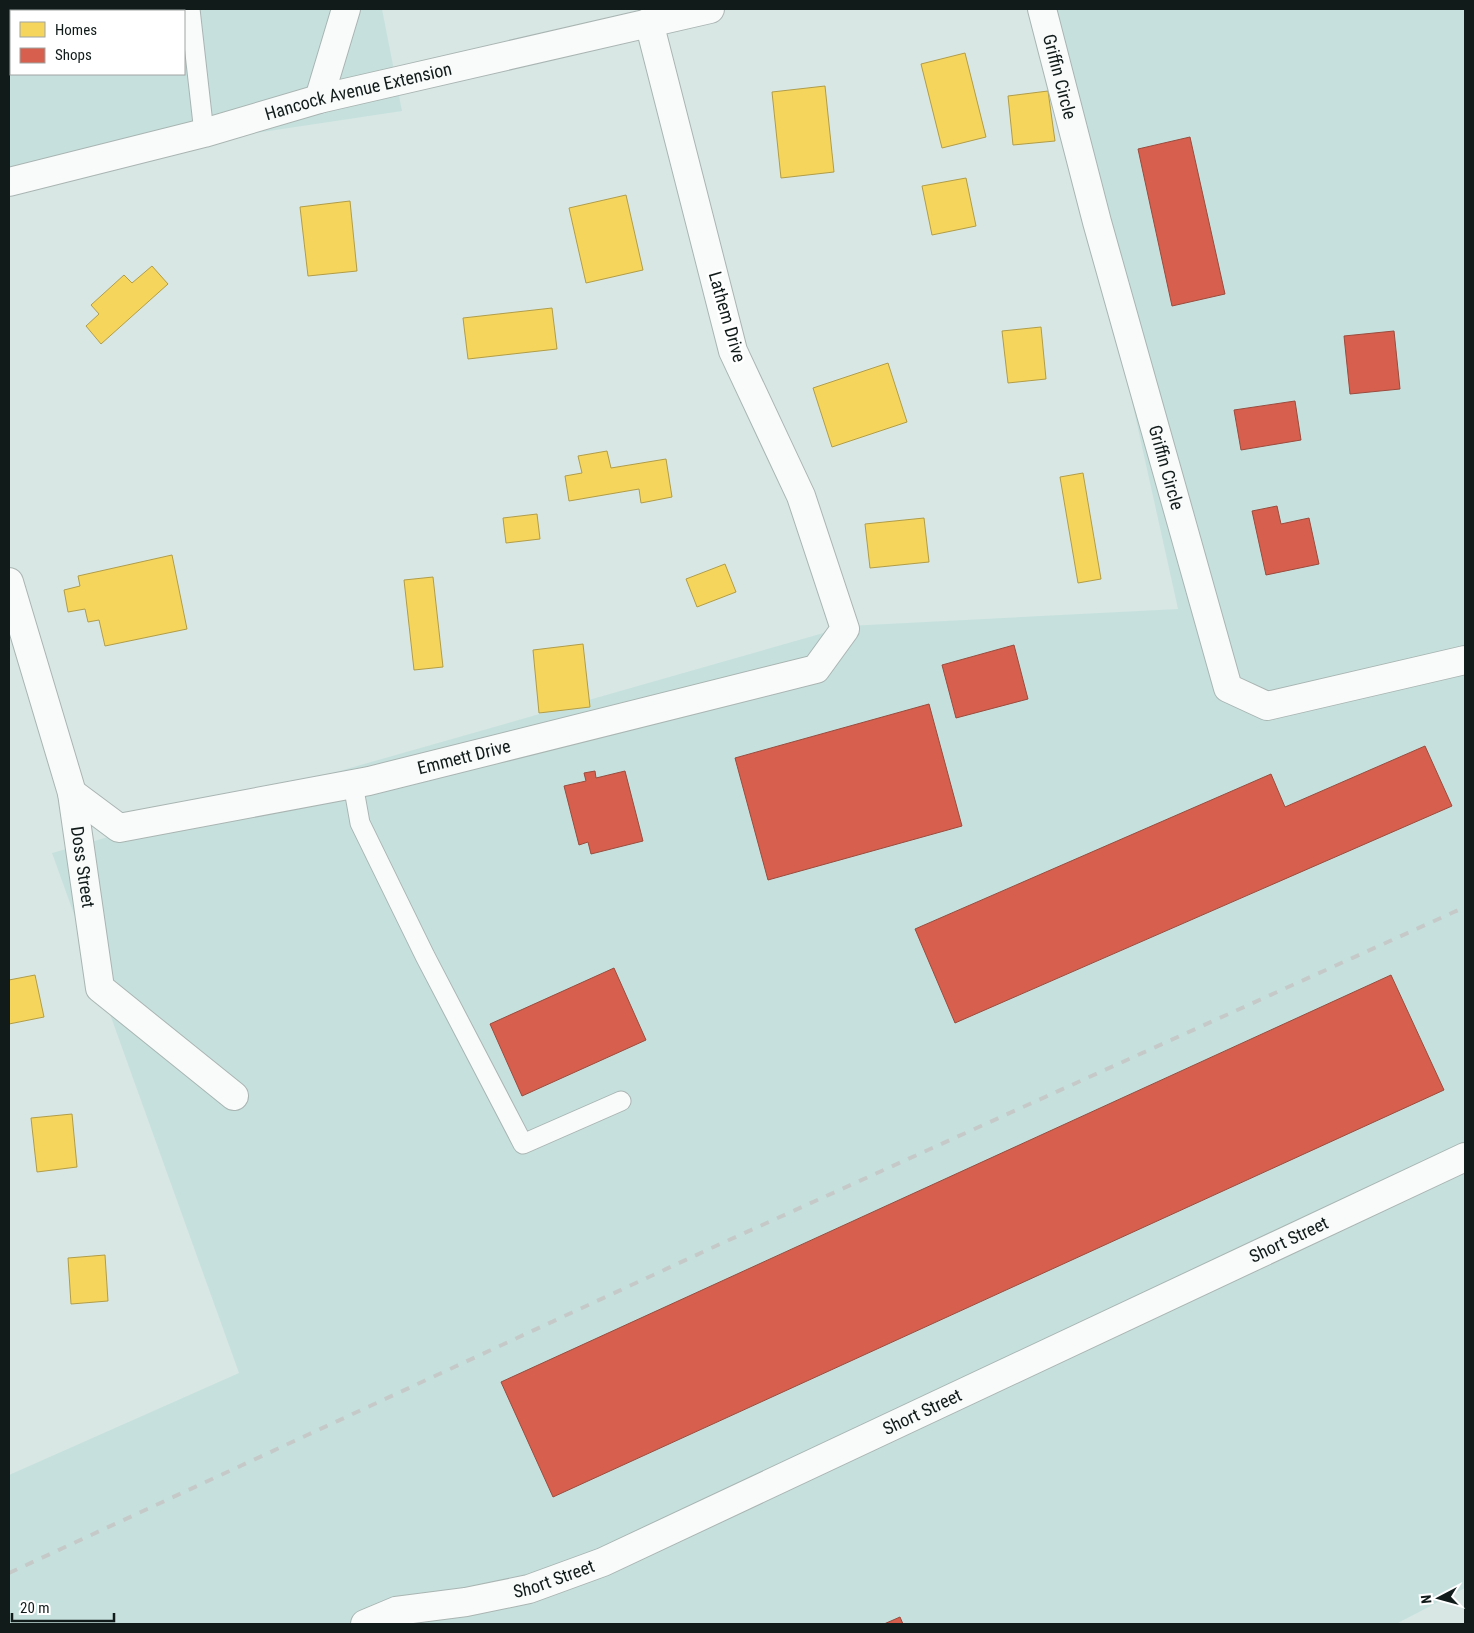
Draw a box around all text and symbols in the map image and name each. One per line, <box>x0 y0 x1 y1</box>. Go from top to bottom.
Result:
legend <box>10 10 185 75</box>
text: Homes <box>55 21 97 39</box>
street label: Griffin Circle <box>1039 32 1081 121</box>
text: Shops <box>55 46 92 64</box>
street label: Hancock Avenue Extension <box>262 58 454 124</box>
street label: Lathem Drive <box>705 269 750 365</box>
street label: Griffin Circle <box>1145 423 1188 512</box>
street label: Emmett Drive <box>415 735 513 778</box>
street label: Doss Street <box>67 825 99 909</box>
street label: Short Street <box>1246 1212 1331 1267</box>
street label: Short Street <box>879 1384 965 1439</box>
street label: Short Street <box>511 1555 597 1602</box>
north arrow <box>1414 1573 1464 1623</box>
scale bar <box>12 1590 115 1622</box>
text: N <box>1418 1594 1434 1604</box>
text: 20 m <box>20 1599 50 1617</box>

